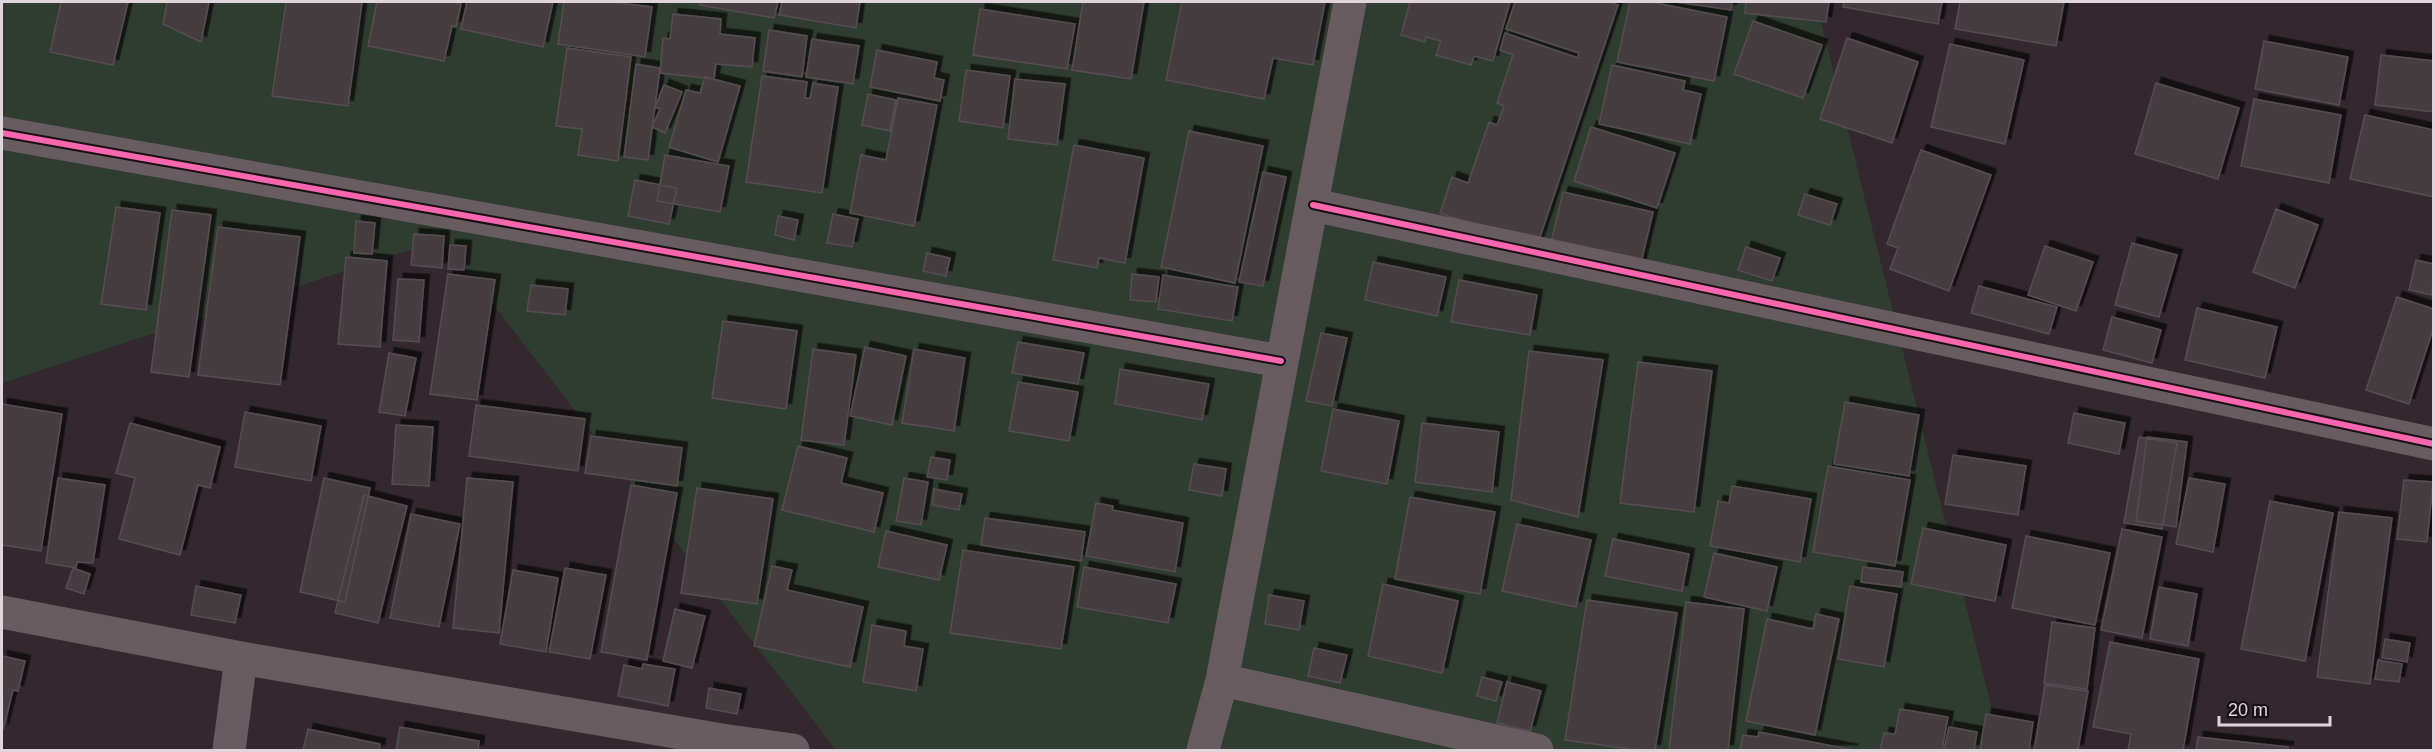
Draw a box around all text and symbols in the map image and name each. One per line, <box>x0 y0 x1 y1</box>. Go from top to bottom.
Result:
scale bar <box>2219 689 2330 727</box>
text: 20 m <box>2228 700 2268 720</box>

